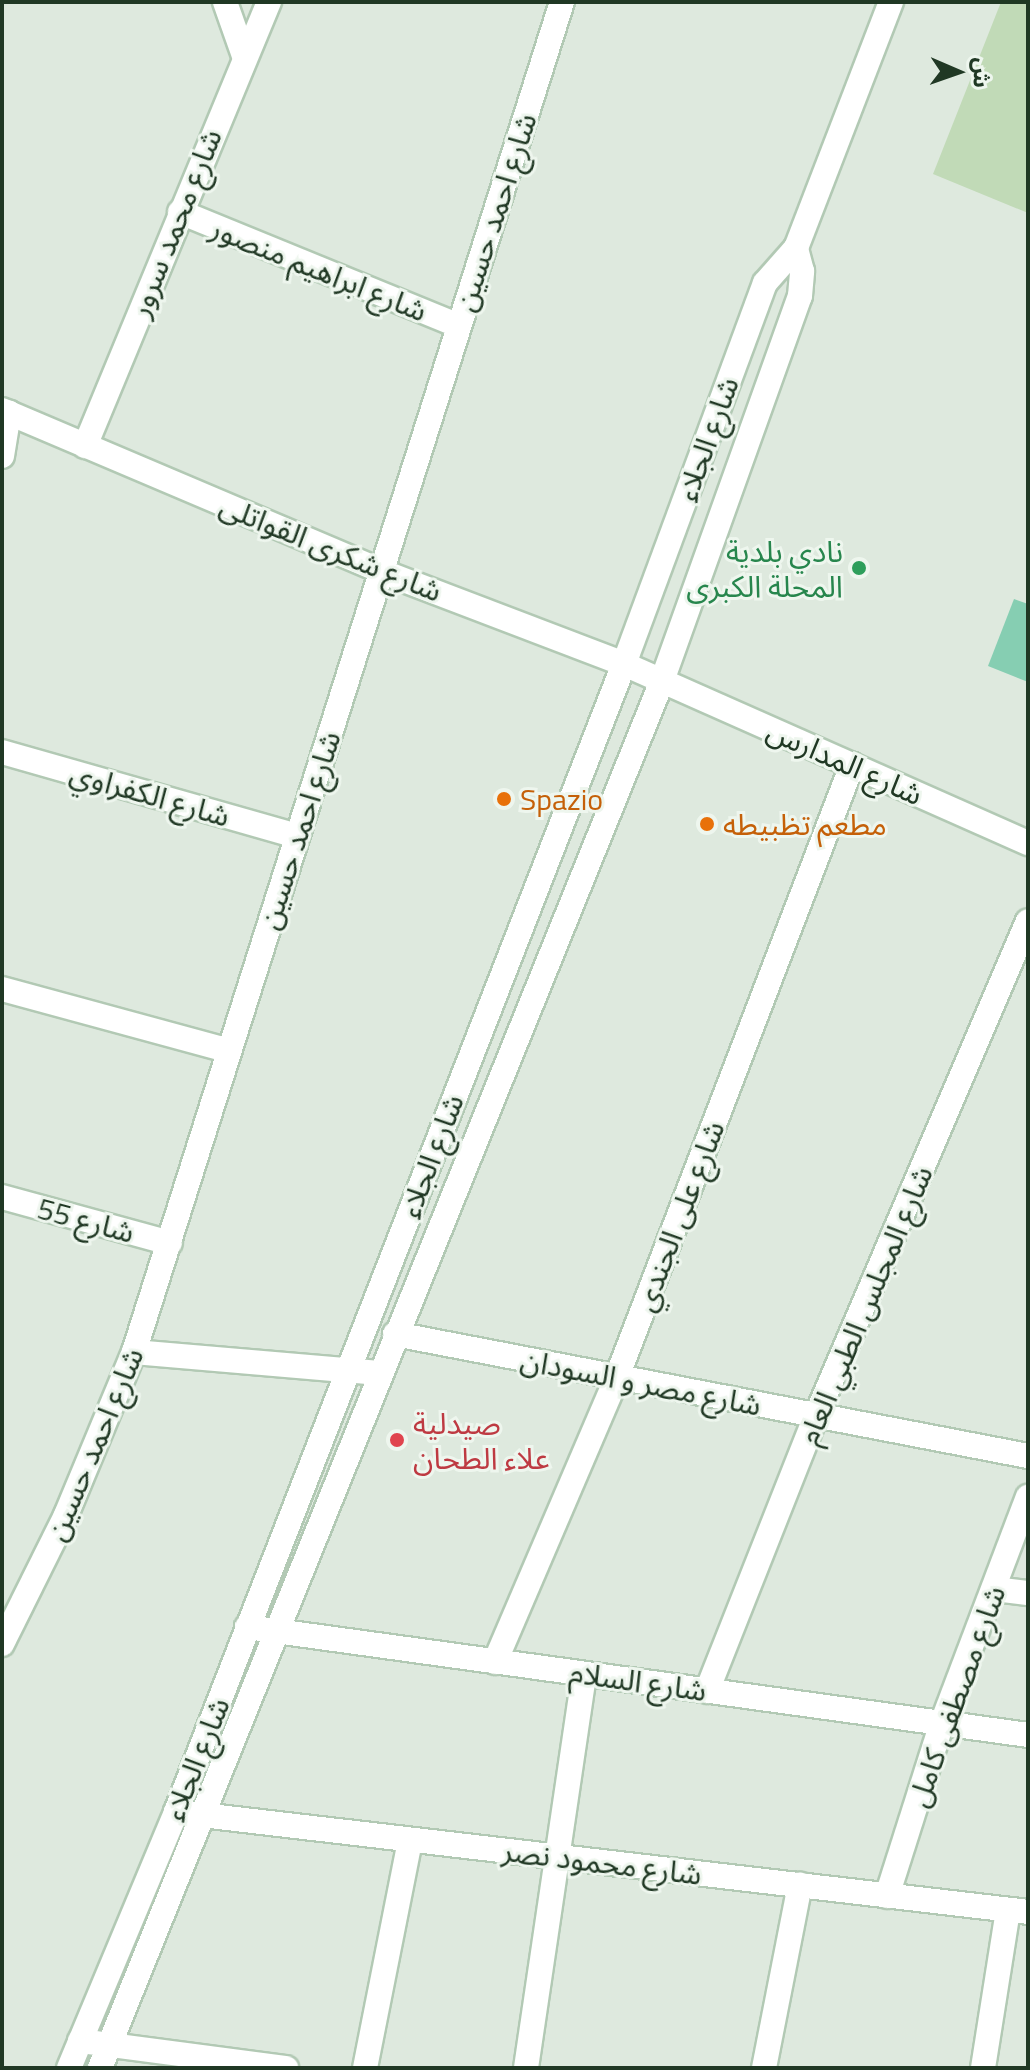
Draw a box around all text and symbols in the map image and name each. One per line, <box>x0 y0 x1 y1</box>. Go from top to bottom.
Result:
north arrow <box>918 32 998 112</box>
text: ش <box>964 57 1000 88</box>
street label: شارع احمد حسين <box>446 108 544 316</box>
street label: شارع محمد سرور <box>121 124 229 322</box>
street label: شارع ابراهيم منصور <box>206 209 432 329</box>
street label: شارع الجلاء <box>668 372 746 506</box>
street label: شارع شكرى القواتلى <box>215 487 447 609</box>
place label: نادي بلدية المحلة الكبرى <box>686 533 843 604</box>
marker: نادي بلدية المحلة الكبرى <box>850 559 868 577</box>
street label: شارع المدارس <box>761 712 929 812</box>
street label: شارع احمد حسين <box>250 726 348 934</box>
street label: شارع الكفراوي <box>66 754 234 834</box>
place label: Spazio <box>520 781 603 817</box>
marker: Spazio <box>495 790 513 808</box>
place label: مطعم تظبيطه <box>723 806 887 842</box>
marker: مطعم تظبيطه <box>698 815 716 833</box>
street label: شارع الجلاء <box>391 1089 471 1223</box>
street label: شارع على الجندي <box>626 1116 732 1316</box>
street label: شارع المجلس الطبي العام <box>790 1160 940 1450</box>
street label: شارع 55 <box>34 1190 138 1250</box>
street label: شارع مصر و السودان <box>518 1341 764 1423</box>
street label: شارع احمد حسين <box>37 1342 151 1546</box>
place label: صيدلية علاء الطحان <box>413 1405 550 1476</box>
marker: صيدلية علاء الطحان <box>388 1431 406 1449</box>
street label: شارع مصطفى كامل <box>899 1580 1013 1812</box>
street label: شارع السلام <box>567 1654 709 1708</box>
street label: شارع الجلاء <box>155 1692 237 1826</box>
street label: شارع محمود نصر <box>500 1832 704 1892</box>

